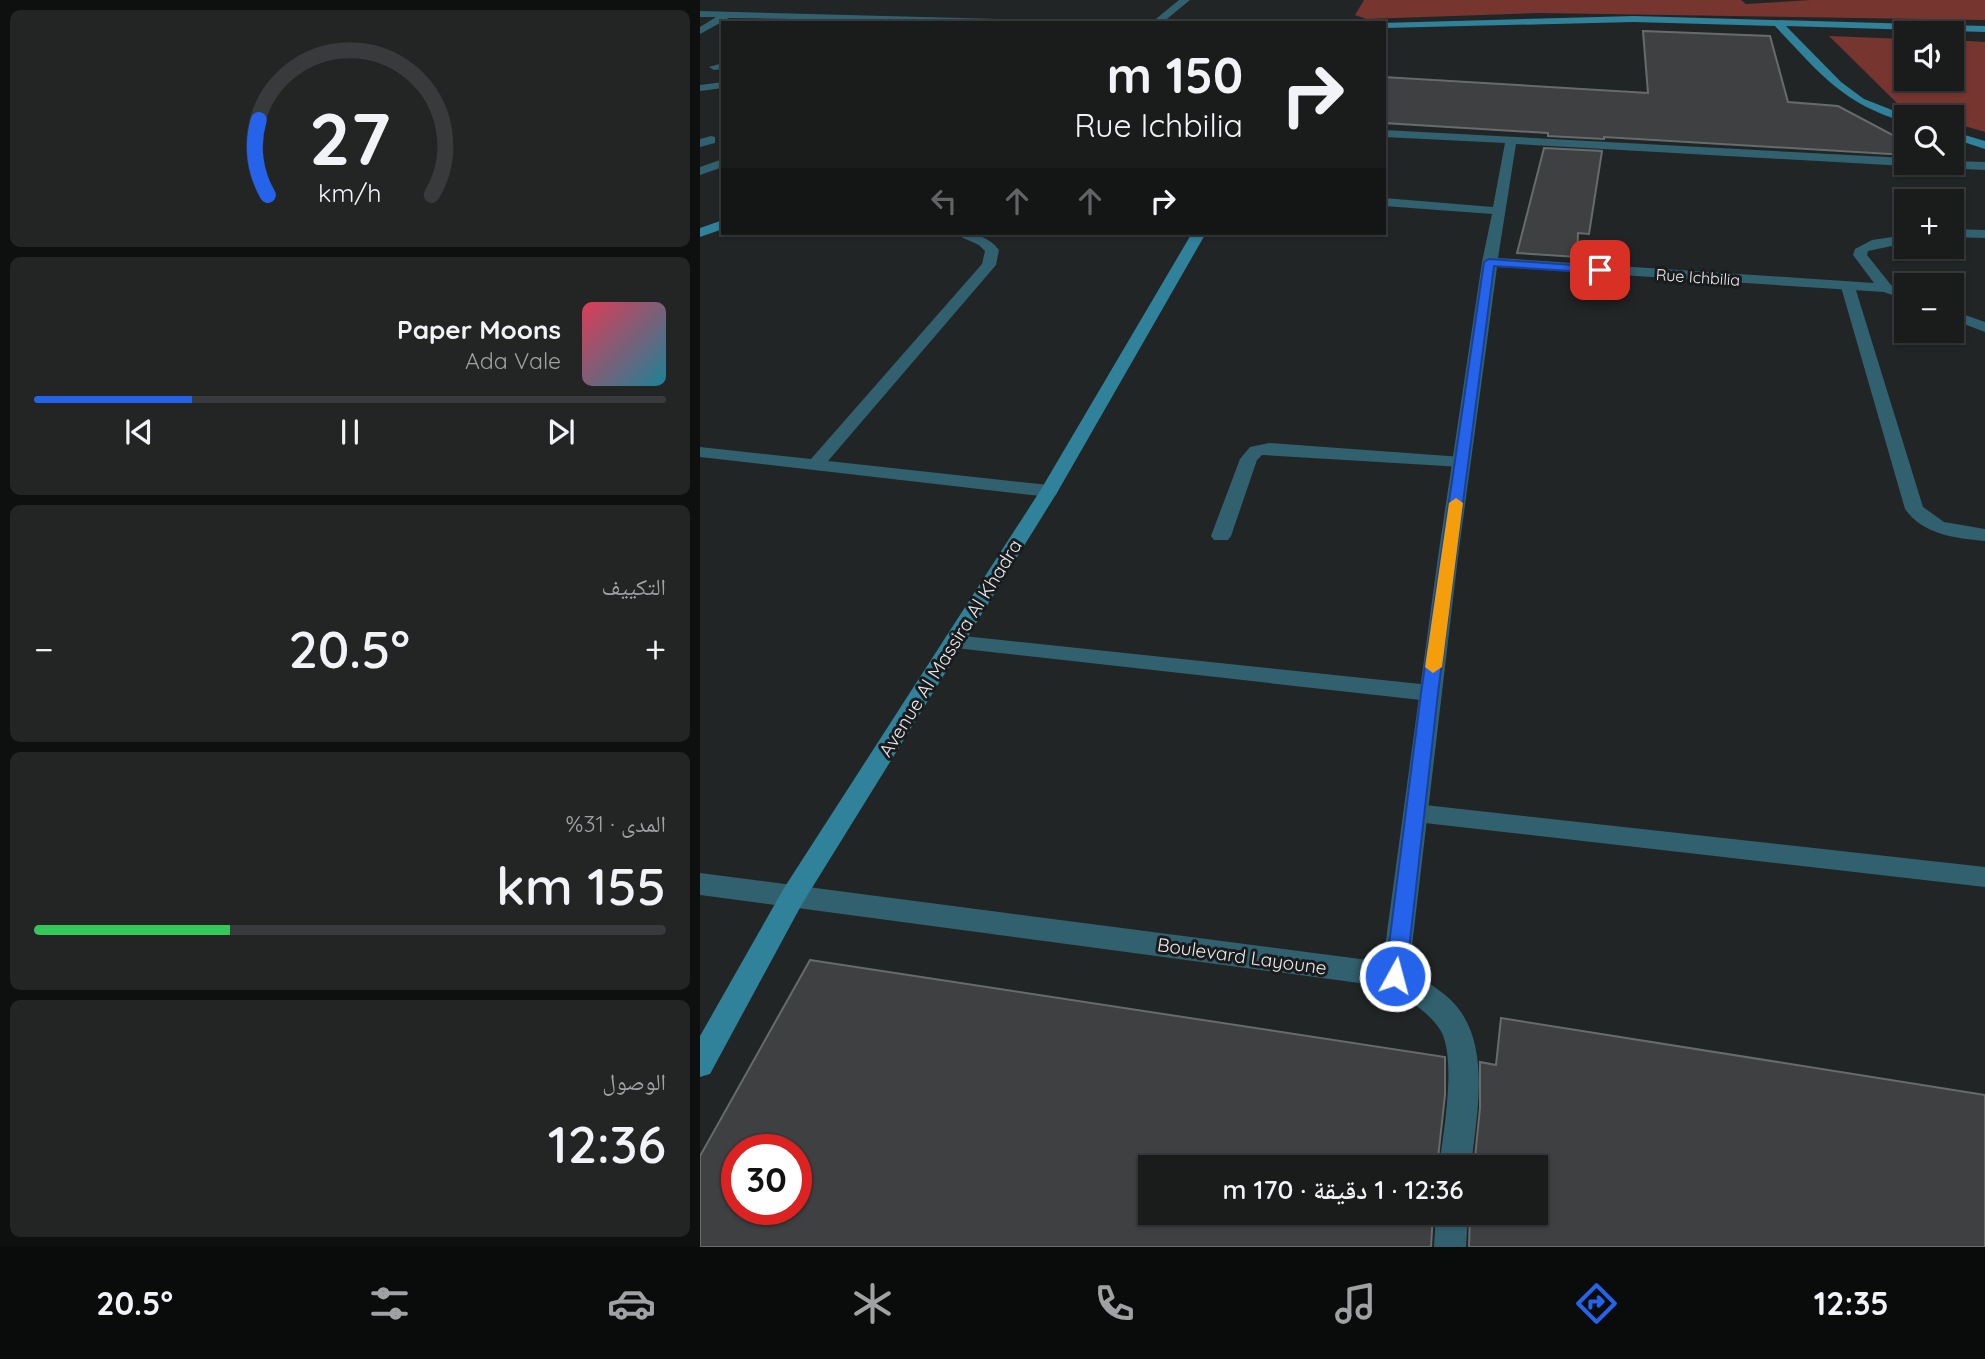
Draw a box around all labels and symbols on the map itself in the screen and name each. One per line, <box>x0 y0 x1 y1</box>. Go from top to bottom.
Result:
pin <box>1570 240 1630 300</box>
street label: Rue Ichbilia <box>1655 264 1741 290</box>
street label: Avenue Al Massira Al Khadra <box>873 535 1027 761</box>
street label: Boulevard Layoune <box>1156 932 1328 980</box>
position arrow <box>1358 939 1432 1013</box>
speed limit sign: 30 <box>721 1134 812 1225</box>

